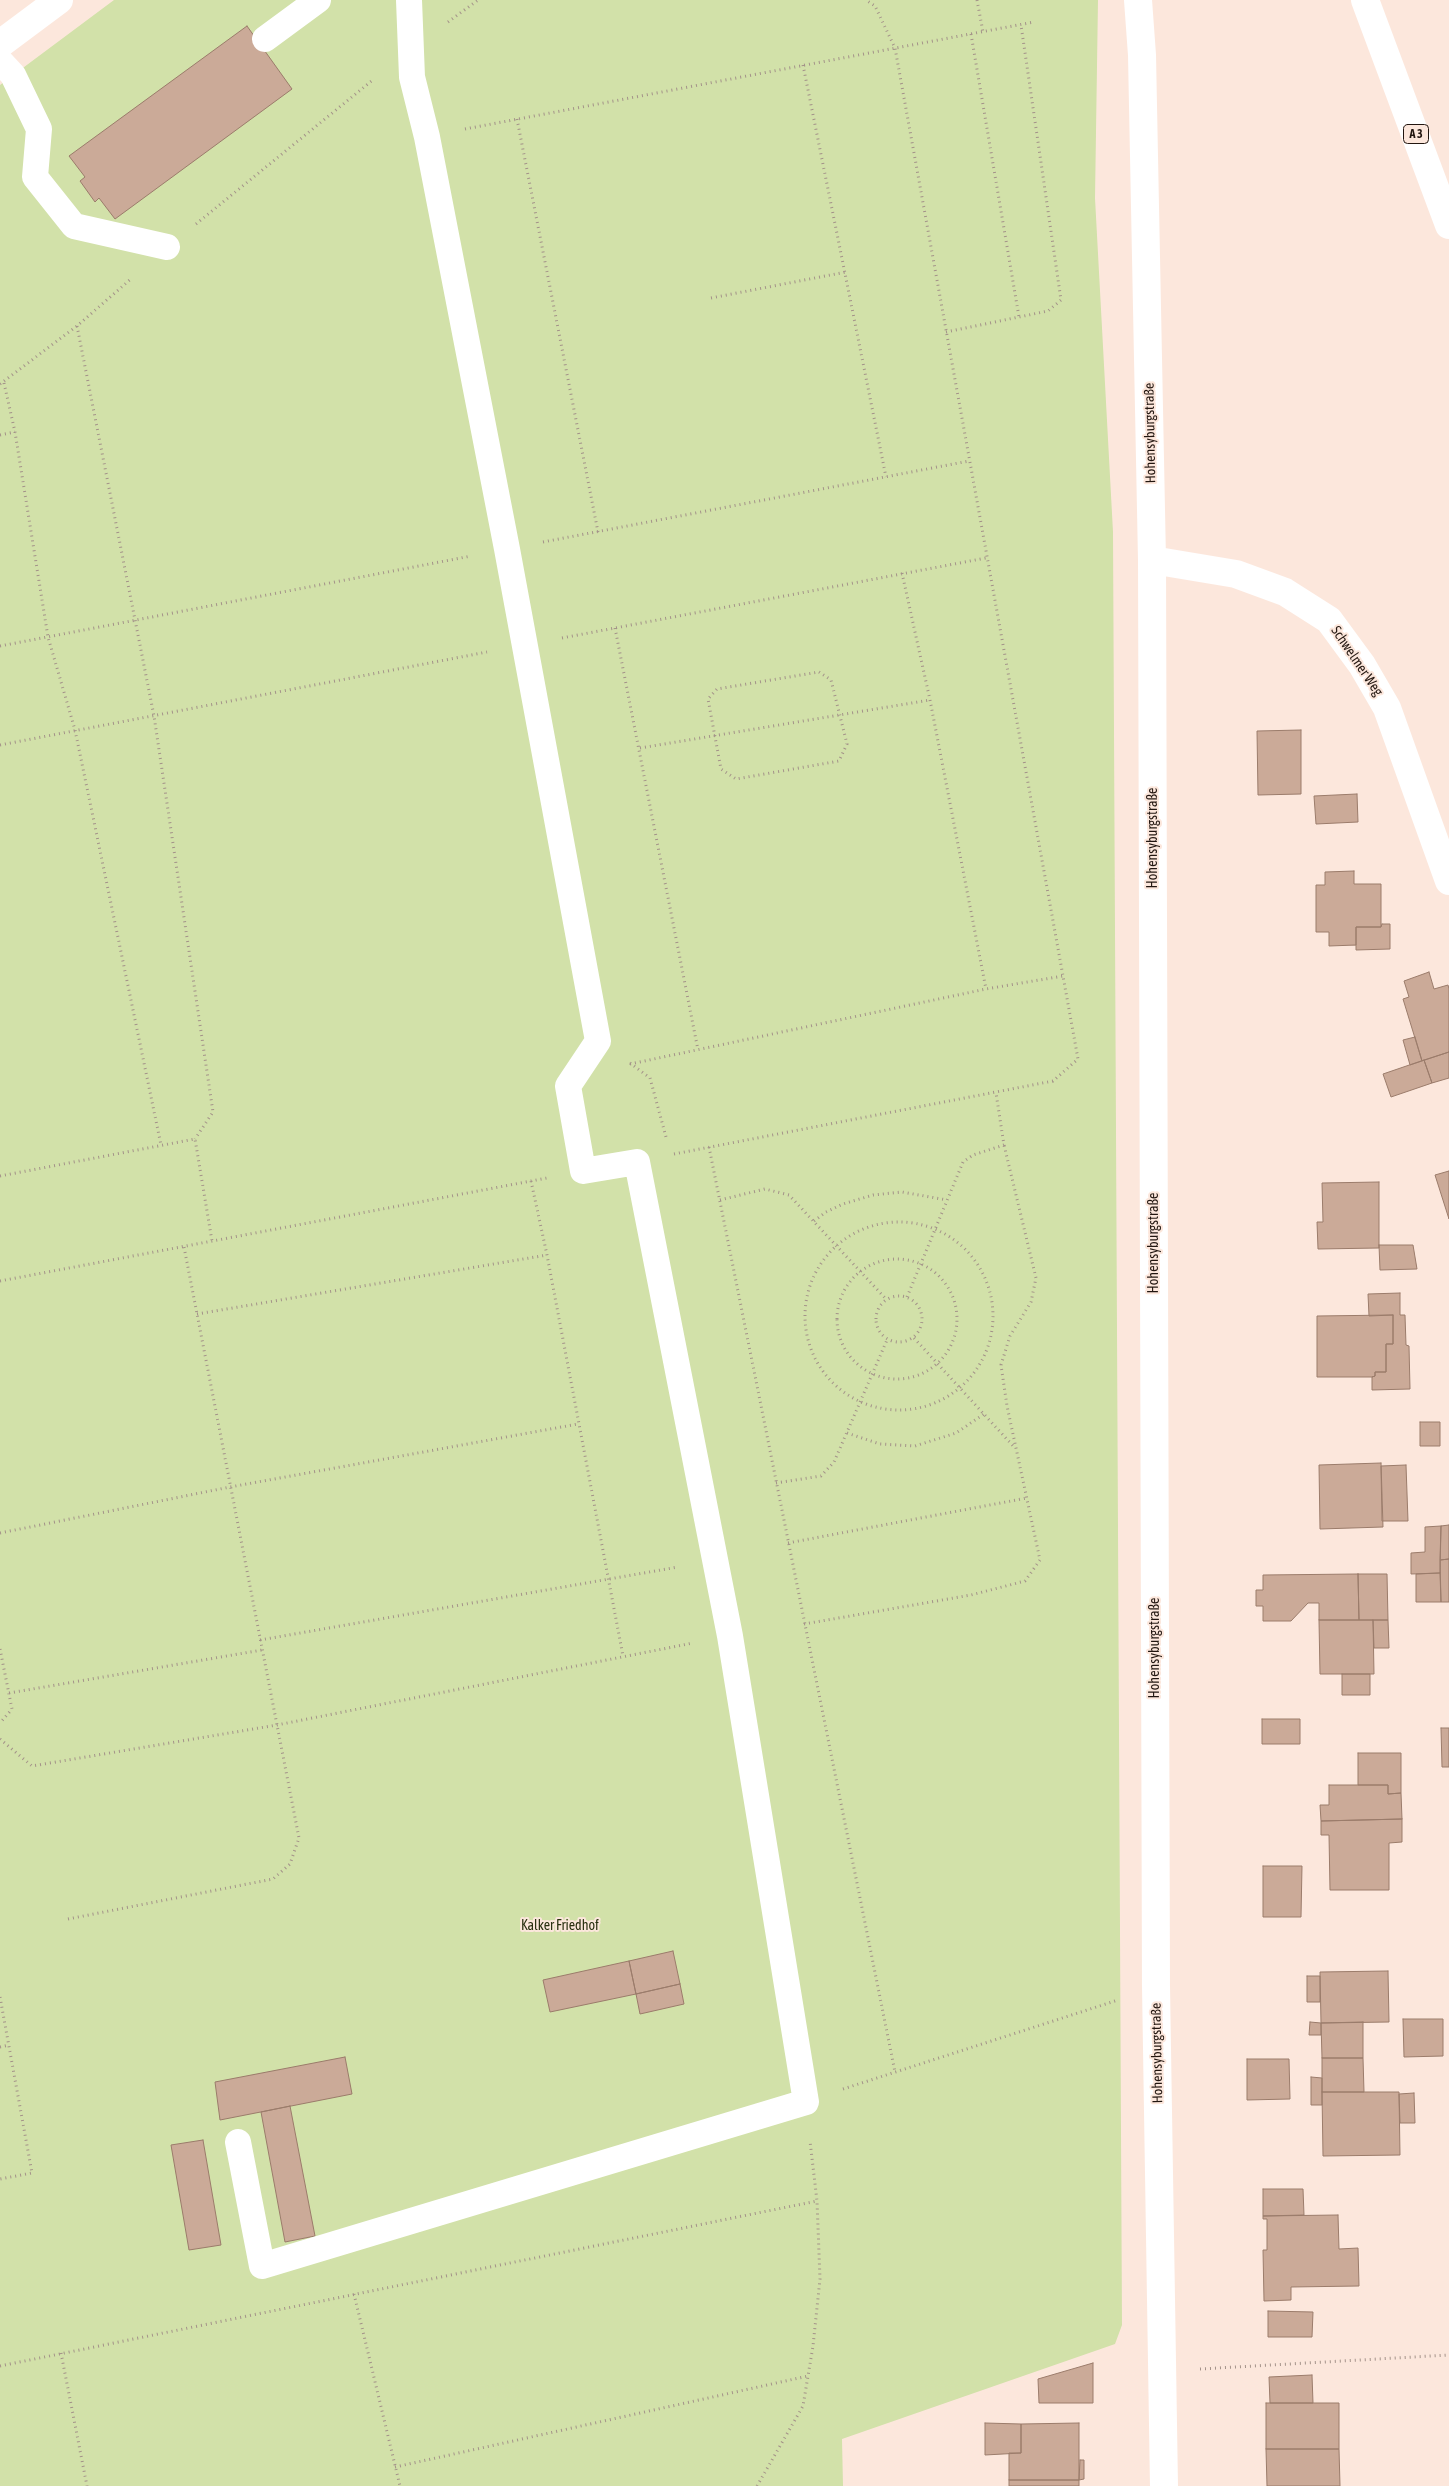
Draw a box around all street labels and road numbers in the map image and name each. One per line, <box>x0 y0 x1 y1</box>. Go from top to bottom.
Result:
road number: A 3 <box>1404 125 1428 144</box>
street label: Hohensyburgstraße <box>1141 382 1159 484</box>
street label: Schwelmer Weg <box>1327 623 1387 699</box>
street label: Hohensyburgstraße <box>1145 788 1161 888</box>
street label: Hohensyburgstraße <box>1146 1193 1162 1293</box>
street label: Hohensyburgstraße <box>1147 1598 1163 1698</box>
street label: Hohensyburgstraße <box>1148 2002 1166 2104</box>

